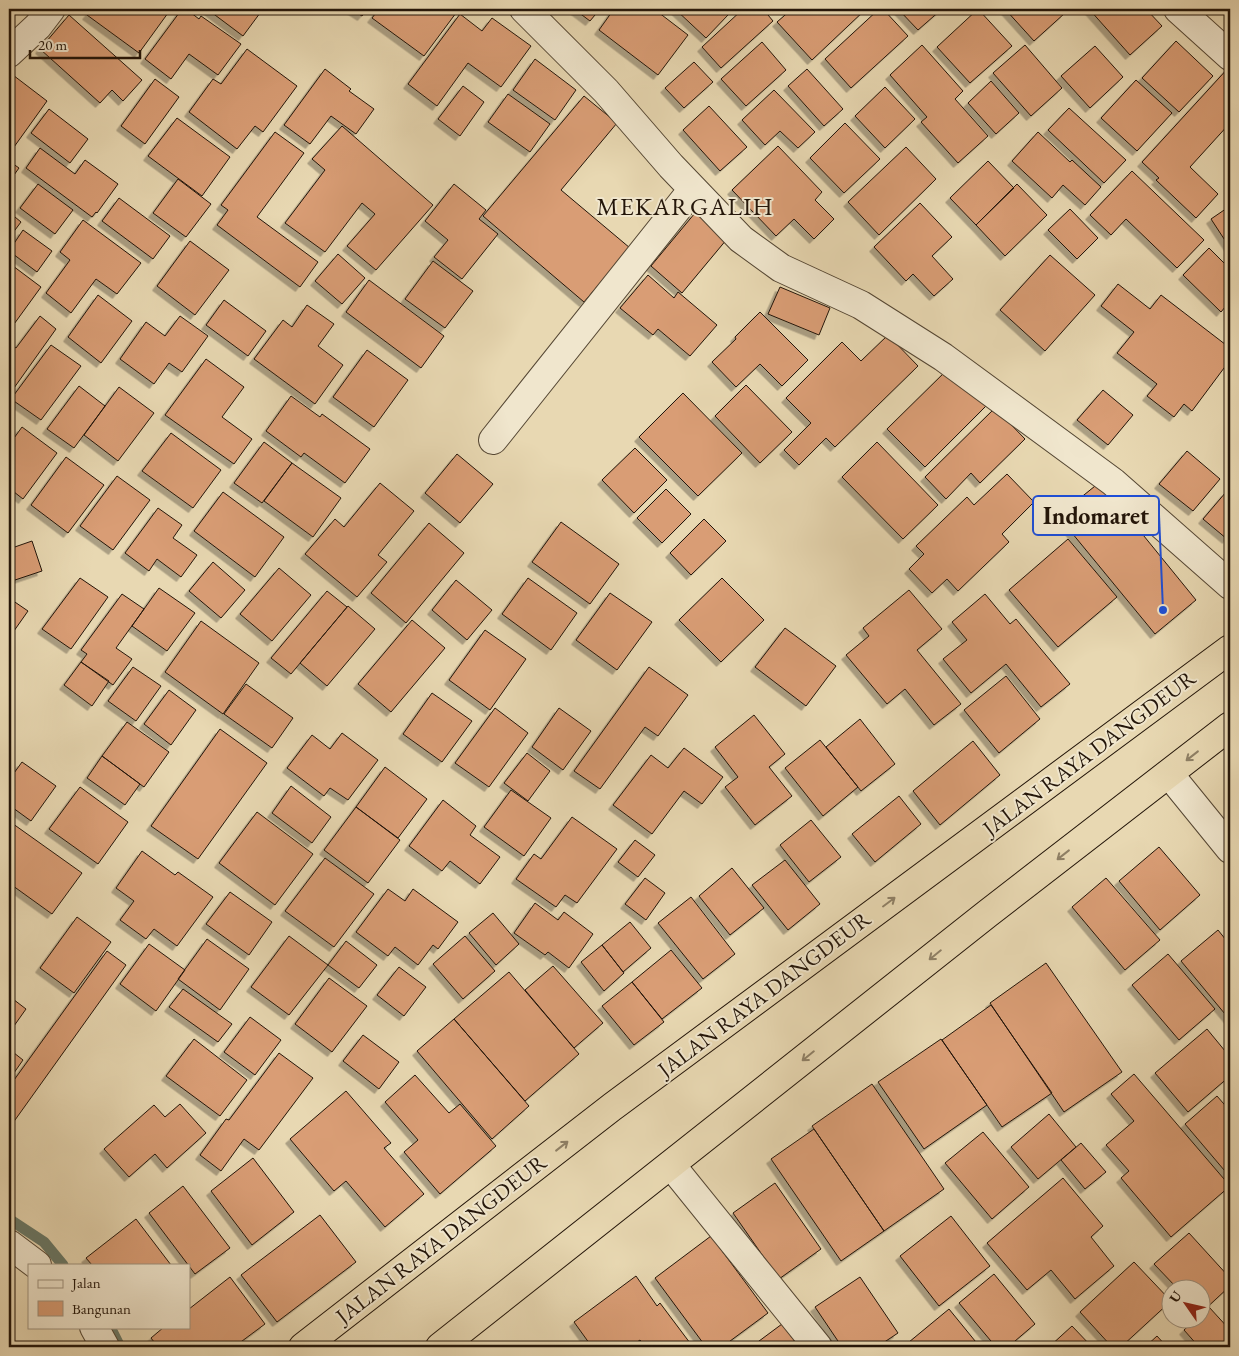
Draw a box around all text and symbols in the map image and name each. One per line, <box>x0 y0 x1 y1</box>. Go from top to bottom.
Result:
scale bar <box>30 28 140 60</box>
text: 20 m <box>38 35 67 54</box>
district label: MEKARGALIH <box>596 190 774 222</box>
callout: Indomaret <box>1033 496 1159 535</box>
text: Indomaret <box>1043 500 1149 531</box>
street label: JALAN RAYA DANGDEUR <box>975 663 1202 844</box>
one-way arrow <box>1186 751 1199 762</box>
one-way arrow <box>1057 850 1070 861</box>
one-way arrow <box>882 897 896 907</box>
street label: JALAN RAYA DANGDEUR <box>650 904 877 1085</box>
one-way arrow <box>929 950 942 961</box>
one-way arrow <box>801 1051 814 1062</box>
one-way arrow <box>555 1140 568 1151</box>
street label: JALAN RAYA DANGDEUR <box>328 1147 552 1332</box>
legend <box>28 1264 190 1328</box>
text: Jalan <box>70 1273 101 1292</box>
north arrow <box>1162 1278 1212 1328</box>
text: U <box>1165 1287 1186 1306</box>
text: Bangunan <box>72 1299 131 1318</box>

